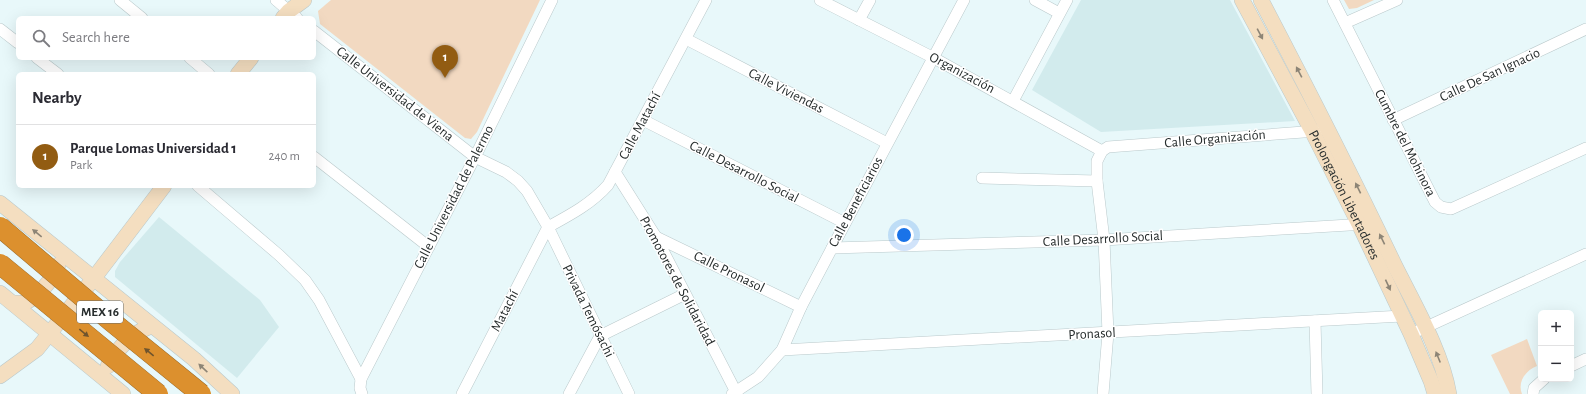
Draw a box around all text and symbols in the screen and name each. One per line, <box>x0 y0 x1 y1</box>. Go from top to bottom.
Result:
search box <box>16 16 316 60</box>
icon: search <box>30 27 52 49</box>
one-way arrow <box>1257 29 1264 40</box>
text: Search here <box>62 30 130 45</box>
street label: Calle Universidad de Viena <box>334 44 457 144</box>
pin: 1 <box>432 45 458 78</box>
street label: Calle De San Ignacio <box>1438 46 1542 104</box>
street label: Organización <box>927 50 997 96</box>
street label: Calle Viviendas <box>746 66 826 116</box>
one-way arrow <box>1296 66 1302 78</box>
street label: Cumbre del Mohinora <box>1372 87 1438 199</box>
text: Nearby <box>32 89 82 106</box>
street label: Calle Matachí <box>617 90 664 162</box>
street label: Calle Universidad de Palermo <box>412 123 496 271</box>
street label: Calle Organización <box>1164 128 1266 150</box>
street label: Prolongación Libertadores <box>1306 128 1382 262</box>
street label: Calle Desarrollo Social <box>687 138 801 206</box>
text: Parque Lomas Universidad 1 <box>70 141 237 156</box>
text: 1 <box>43 150 47 163</box>
text: 240 m <box>268 150 300 163</box>
street label: Calle Beneficiarios <box>826 155 886 249</box>
text: Park <box>70 159 92 172</box>
one-way arrow <box>1355 182 1361 194</box>
street label: Promotores de Solidaridad <box>637 214 717 348</box>
your location <box>894 225 914 245</box>
one-way arrow <box>31 228 42 237</box>
street label: Calle Desarrollo Social <box>1043 229 1163 249</box>
one-way arrow <box>1379 233 1386 245</box>
street label: Calle Pronasol <box>691 249 767 295</box>
street label: Privada Temósachi <box>559 262 617 360</box>
one-way arrow <box>1385 279 1391 290</box>
street label: Matachí <box>489 288 522 334</box>
road number: MEX 16 <box>77 301 123 323</box>
map controls <box>1538 310 1574 382</box>
button: + <box>1538 310 1574 346</box>
street label: Pronasol <box>1068 326 1116 342</box>
one-way arrow <box>79 329 90 338</box>
button: − <box>1538 346 1574 382</box>
one-way arrow <box>144 348 155 356</box>
one-way arrow <box>1434 350 1440 362</box>
one-way arrow <box>198 363 208 372</box>

